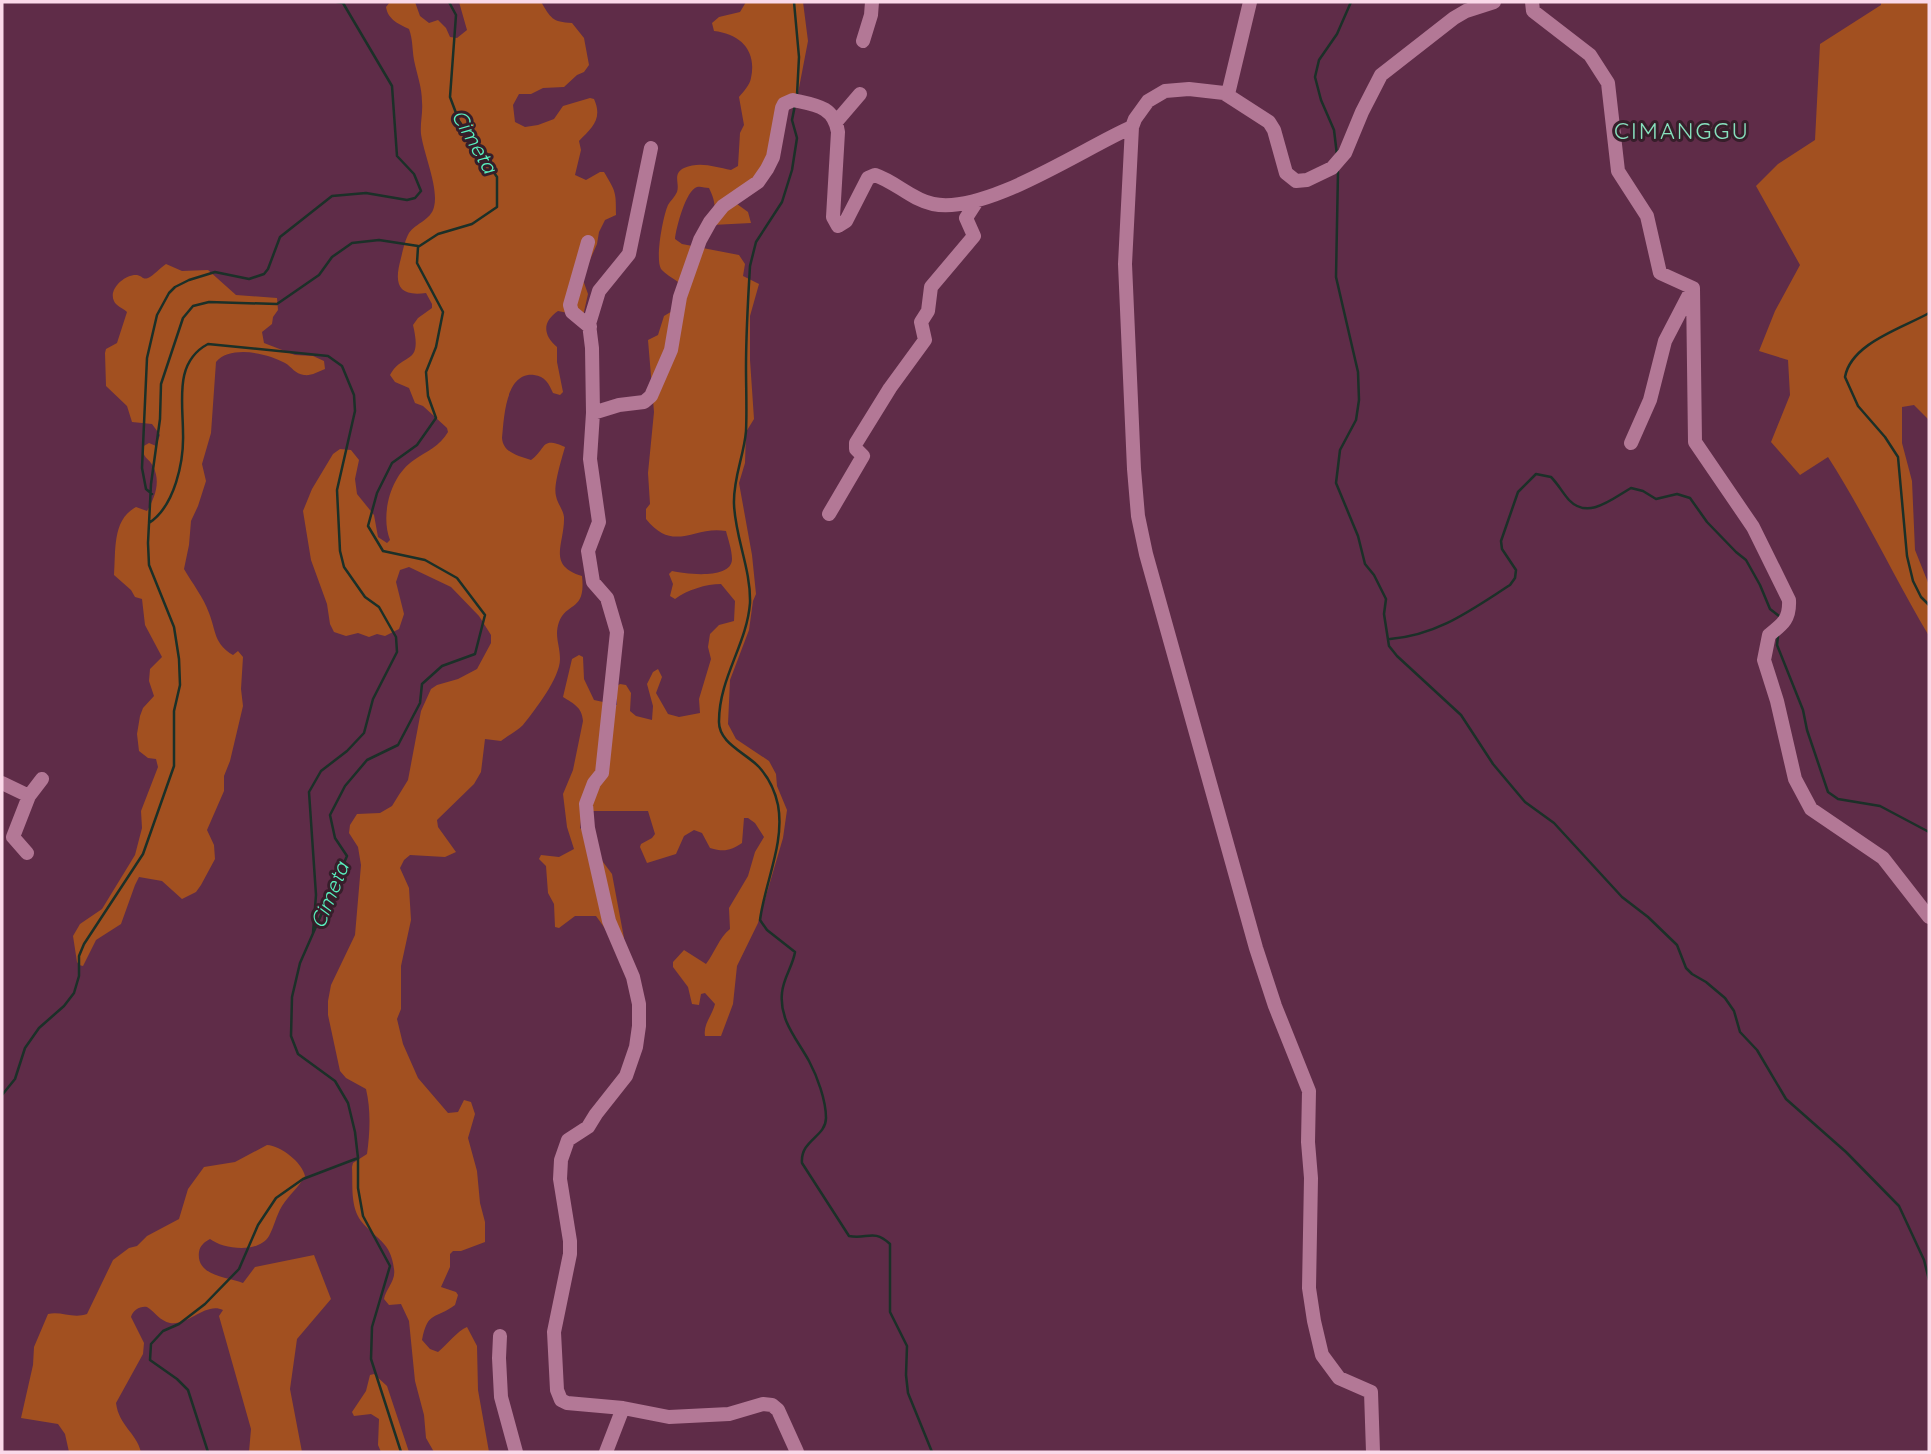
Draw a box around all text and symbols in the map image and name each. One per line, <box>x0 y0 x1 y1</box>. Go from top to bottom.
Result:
water label: Cimeta <box>446 105 504 179</box>
district label: CIMANGGU <box>1614 116 1750 145</box>
water label: Cimeta <box>304 857 354 932</box>

